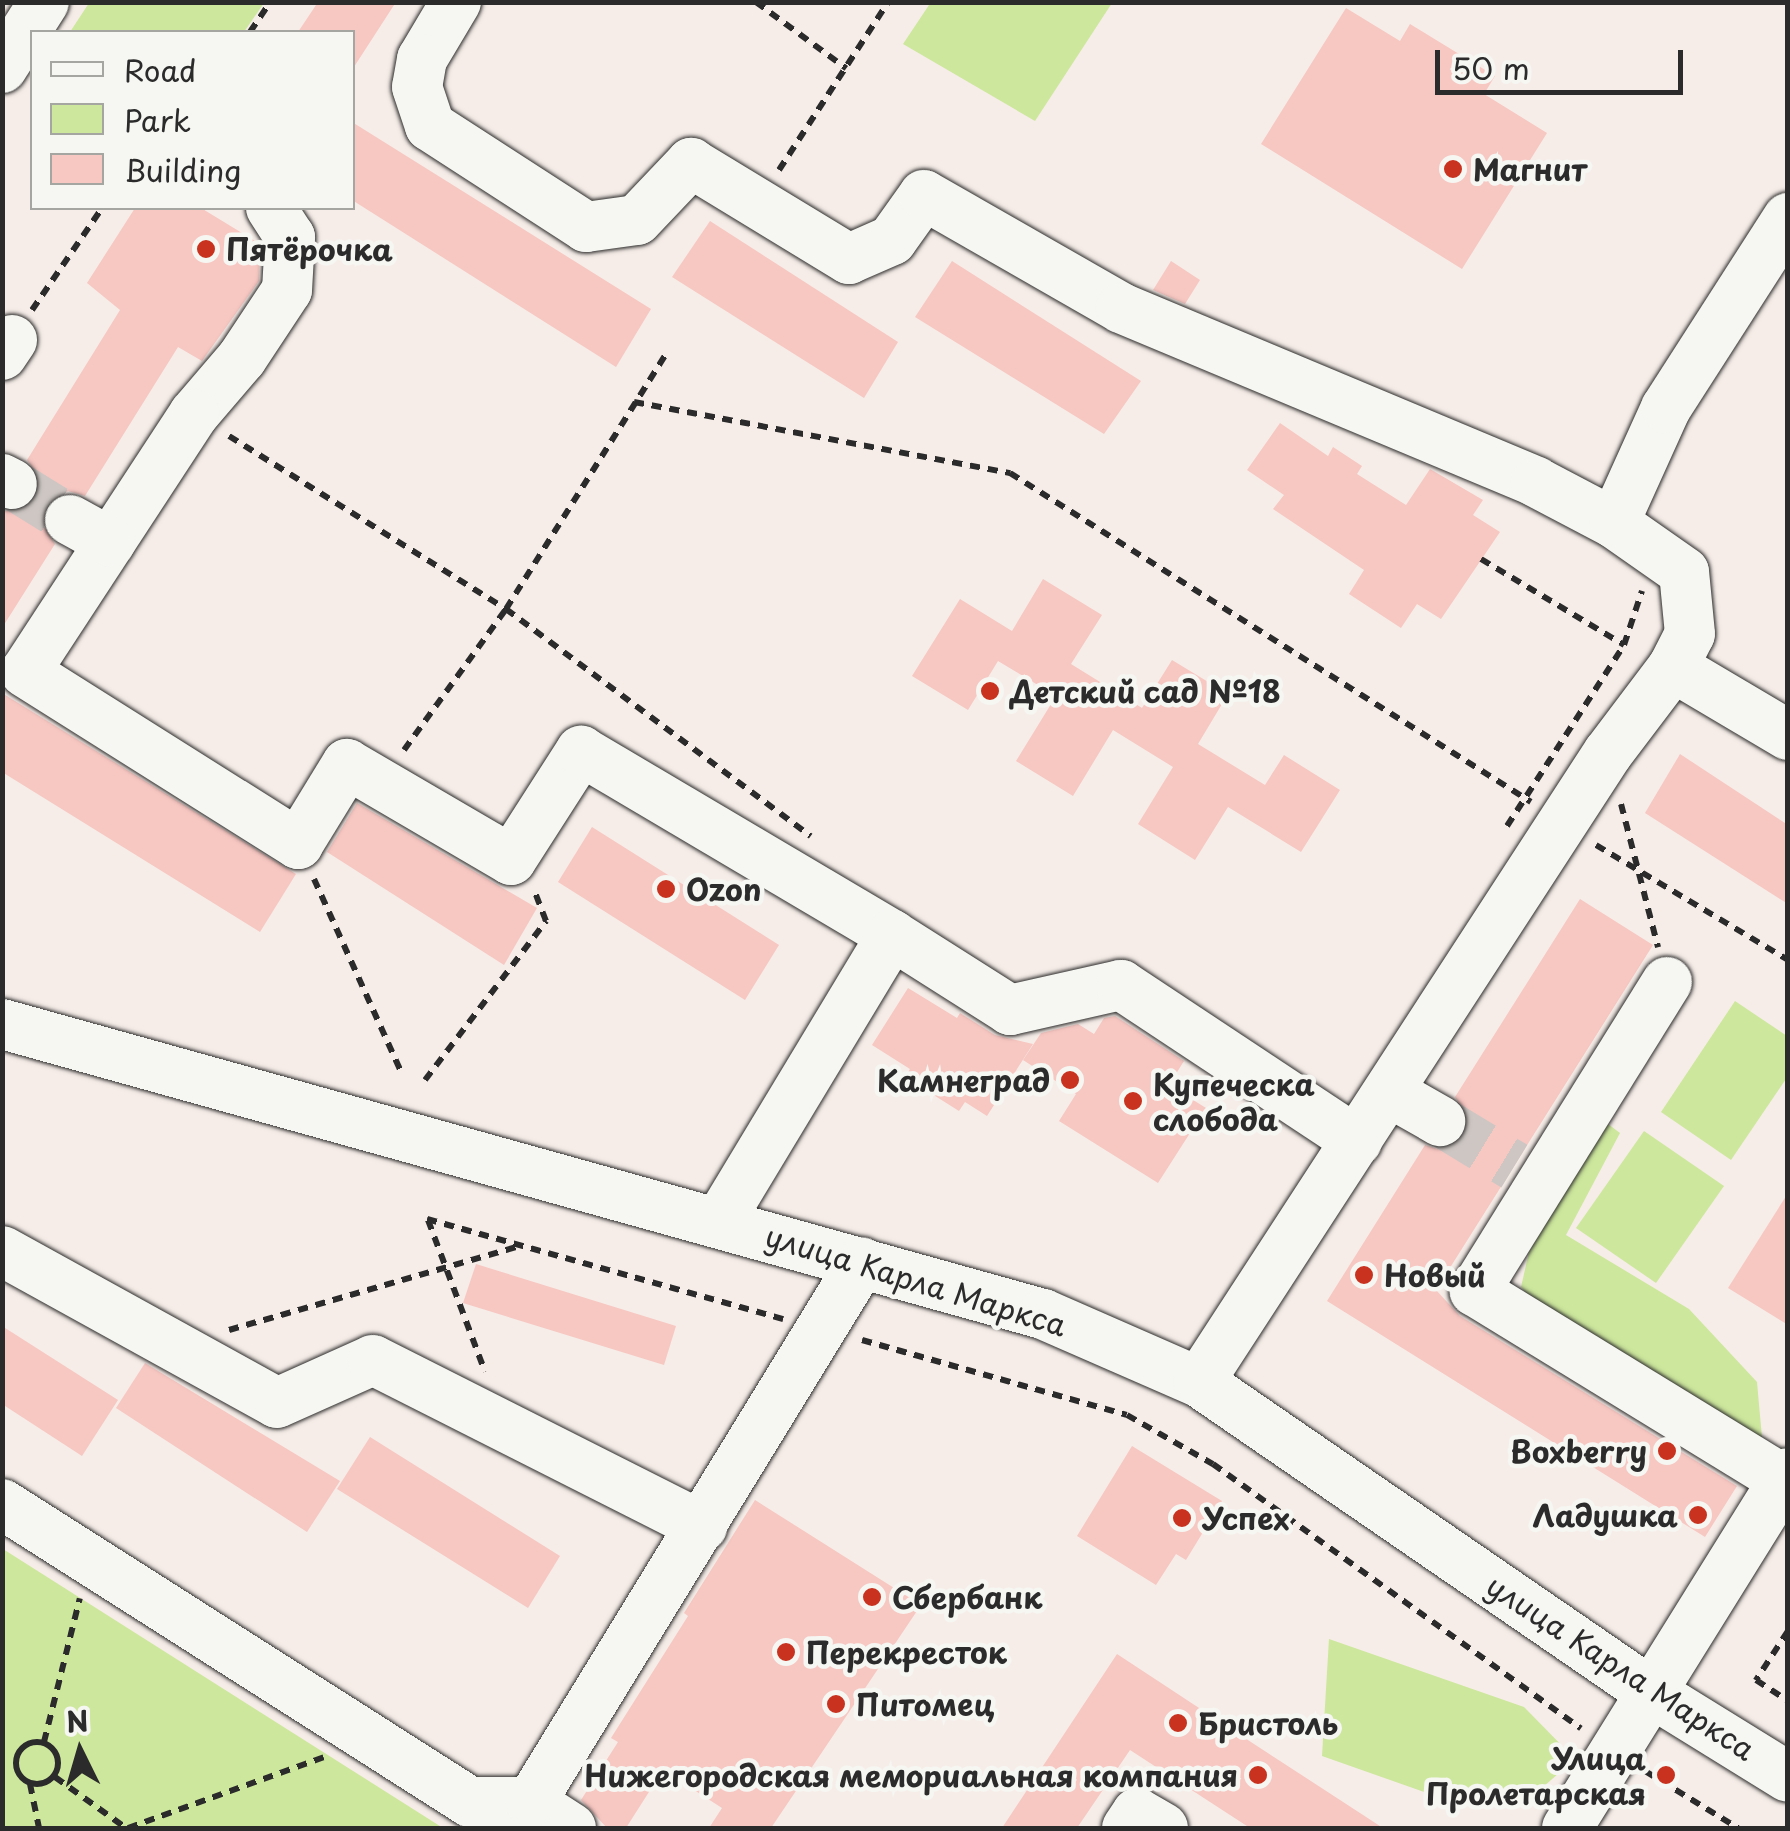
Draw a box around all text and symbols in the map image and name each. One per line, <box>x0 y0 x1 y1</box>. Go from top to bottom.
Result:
legend <box>30 30 355 210</box>
scale bar <box>1440 30 1688 92</box>
text: 50 m <box>1452 45 1530 90</box>
text: Road <box>124 47 197 92</box>
text: Park <box>124 97 191 142</box>
text: Building <box>124 147 241 192</box>
place label: Магнит <box>1473 151 1587 187</box>
marker: Магнит <box>1442 158 1464 180</box>
place label: Пятёрочка <box>226 231 393 267</box>
marker: Пятёрочка <box>195 238 217 260</box>
place label: Детский сад №18 <box>1010 673 1282 709</box>
marker: Детский сад №18 <box>979 680 1001 702</box>
place label: Ozon <box>686 871 761 907</box>
marker: Ozon <box>655 878 677 900</box>
place label: Камнеград <box>877 1062 1050 1098</box>
place label: Купеческа слобода <box>1153 1066 1315 1136</box>
marker: Камнеград <box>1059 1069 1081 1091</box>
marker: Купеческа слобода <box>1122 1090 1144 1112</box>
street label: улица Карла Маркса <box>761 1217 1071 1343</box>
place label: Новый <box>1384 1257 1486 1293</box>
marker: Новый <box>1353 1264 1375 1286</box>
place label: Boxberry <box>1510 1433 1647 1469</box>
marker: Boxberry <box>1656 1440 1678 1462</box>
place label: Ладушка <box>1533 1497 1678 1533</box>
place label: Успех <box>1202 1500 1290 1536</box>
marker: Ладушка <box>1687 1504 1709 1526</box>
marker: Успех <box>1171 1507 1193 1529</box>
street label: улица Карла Маркса <box>1480 1566 1762 1768</box>
place label: Сбербанк <box>892 1579 1042 1615</box>
marker: Сбербанк <box>861 1586 883 1608</box>
place label: Перекресток <box>806 1634 1007 1670</box>
marker: Перекресток <box>775 1641 797 1663</box>
place label: Питомец <box>856 1686 994 1722</box>
marker: Питомец <box>825 1693 847 1715</box>
text: N <box>64 1698 90 1743</box>
north arrow <box>30 1701 130 1801</box>
place label: Бристоль <box>1198 1705 1338 1741</box>
marker: Бристоль <box>1167 1712 1189 1734</box>
place label: Улица Пролетарская <box>1426 1740 1646 1810</box>
place label: Нижегородская мемориальная компания <box>584 1757 1238 1793</box>
marker: Нижегородская мемориальная компания <box>1247 1764 1269 1786</box>
marker: Улица Пролетарская <box>1655 1764 1677 1786</box>

